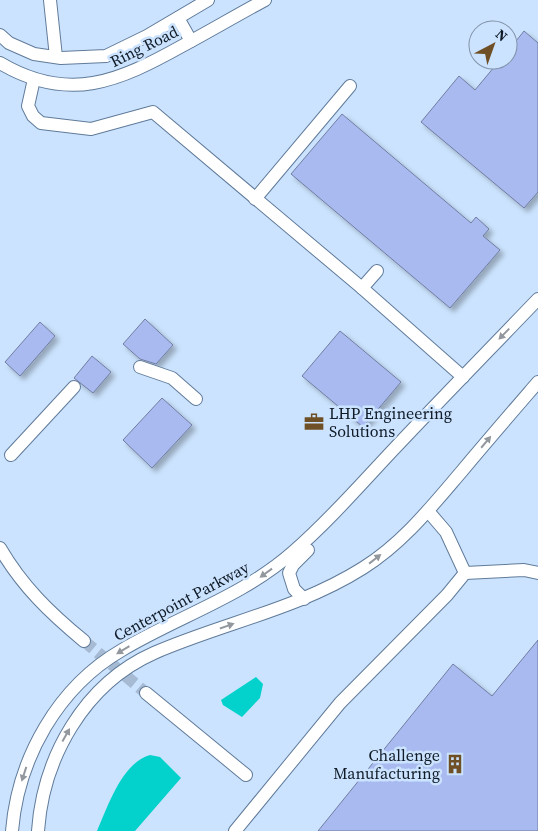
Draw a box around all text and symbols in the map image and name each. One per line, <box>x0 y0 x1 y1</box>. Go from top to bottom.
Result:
street label: Ring Road <box>106 20 182 72</box>
north arrow <box>468 20 518 70</box>
text: N <box>491 24 512 46</box>
one-way arrow <box>498 328 510 340</box>
place label: LHP Engineering Solutions <box>329 402 452 442</box>
office icon: LHP Engineering Solutions <box>303 411 325 433</box>
one-way arrow <box>481 436 492 449</box>
one-way arrow <box>368 554 381 565</box>
street label: Centerpoint Parkway <box>109 556 253 646</box>
one-way arrow <box>259 568 273 578</box>
one-way arrow <box>220 622 235 629</box>
one-way arrow <box>117 645 130 654</box>
one-way arrow <box>62 728 70 742</box>
place label: Challenge Manufacturing <box>333 744 440 784</box>
building icon: Challenge Manufacturing <box>444 753 466 775</box>
one-way arrow <box>19 766 27 781</box>

